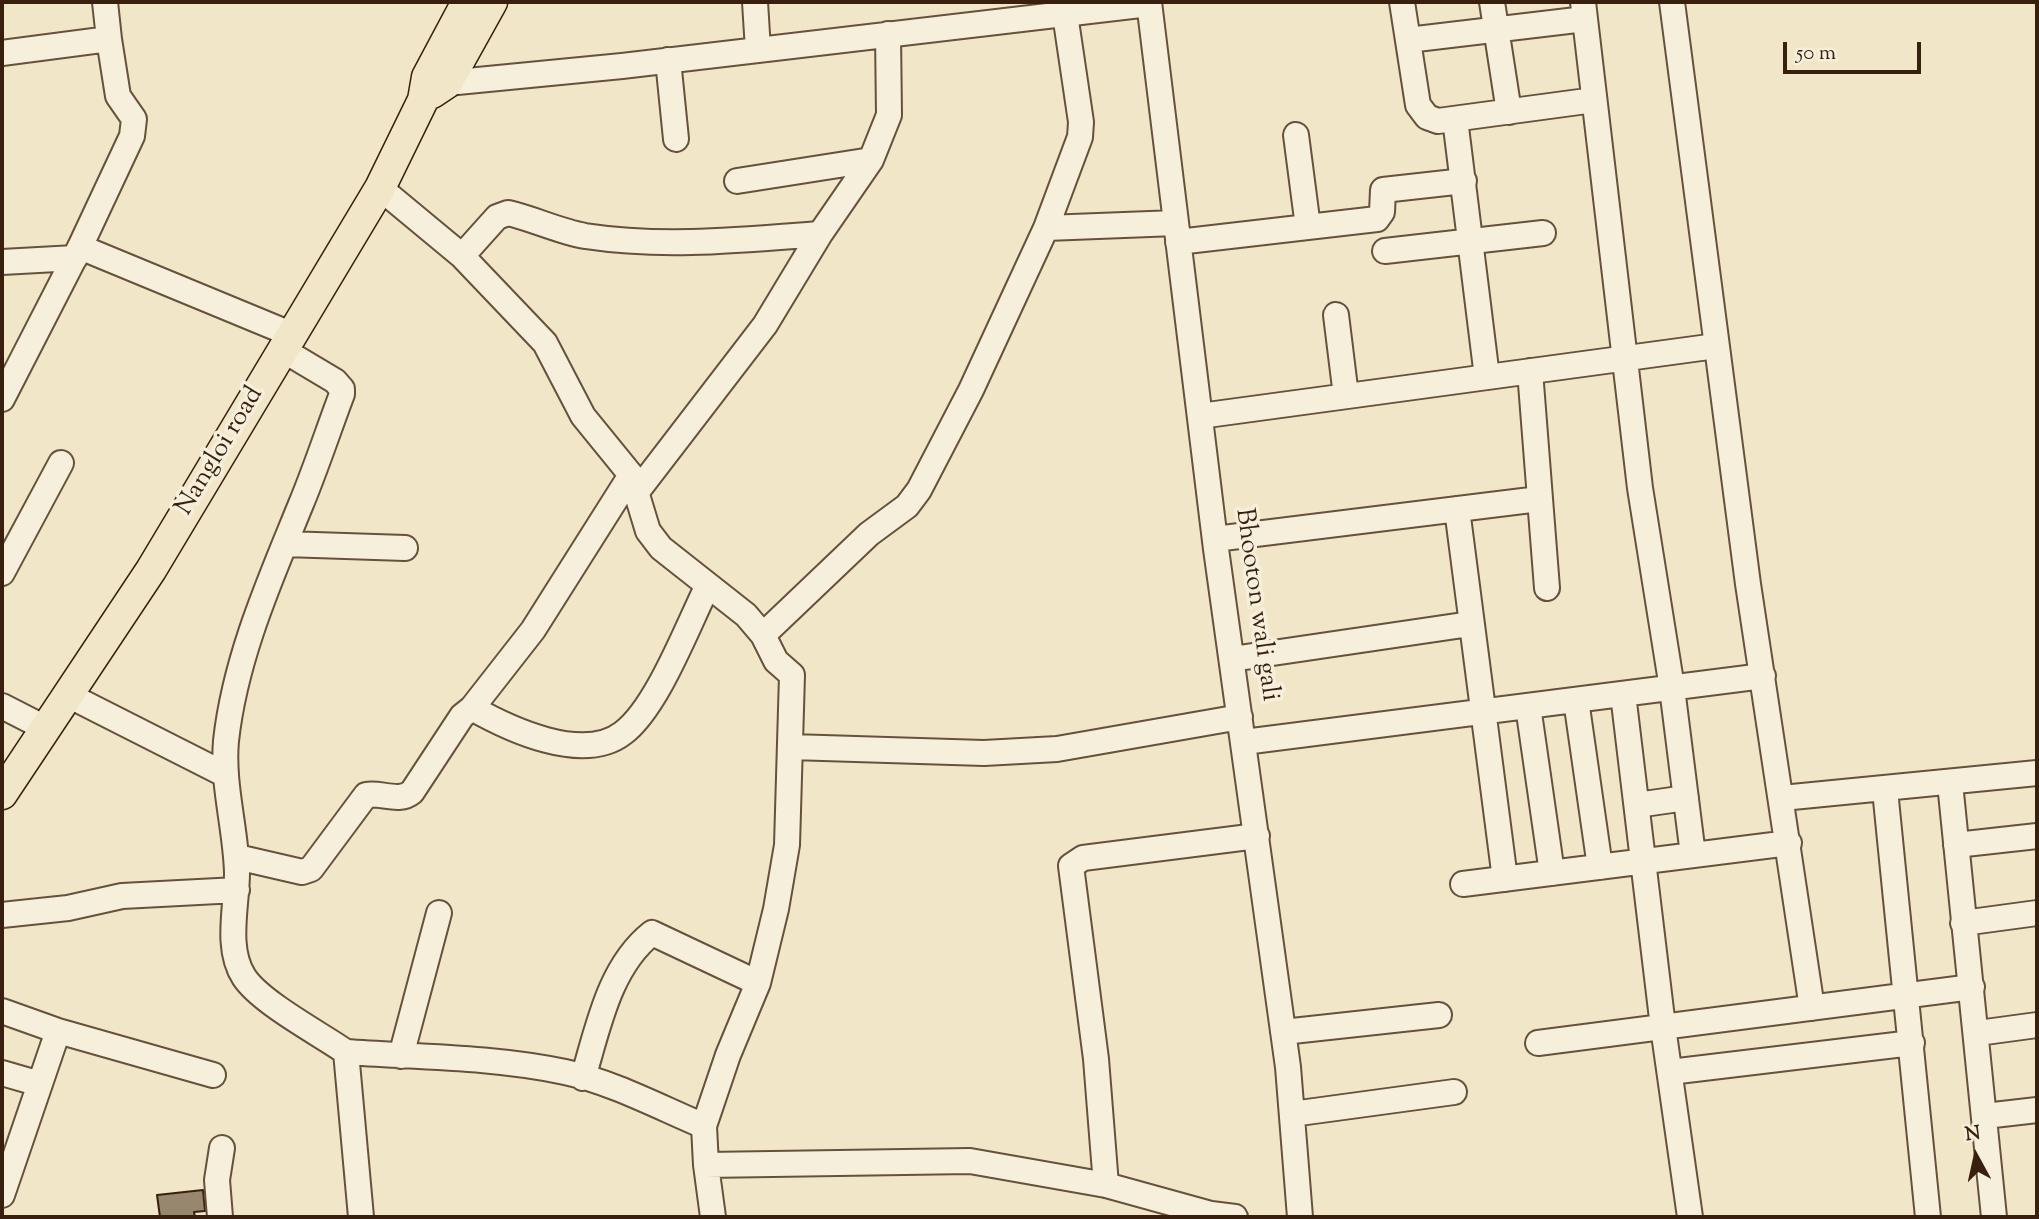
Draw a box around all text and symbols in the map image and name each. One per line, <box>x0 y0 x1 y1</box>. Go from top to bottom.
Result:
scale bar <box>1787 28 1925 72</box>
text: 50 m <box>1796 39 1836 69</box>
street label: Nangloi road <box>170 382 272 522</box>
street label: Bhooton wali gali <box>1226 507 1284 703</box>
text: N <box>1964 1120 1982 1149</box>
north arrow <box>1941 1121 2011 1191</box>

